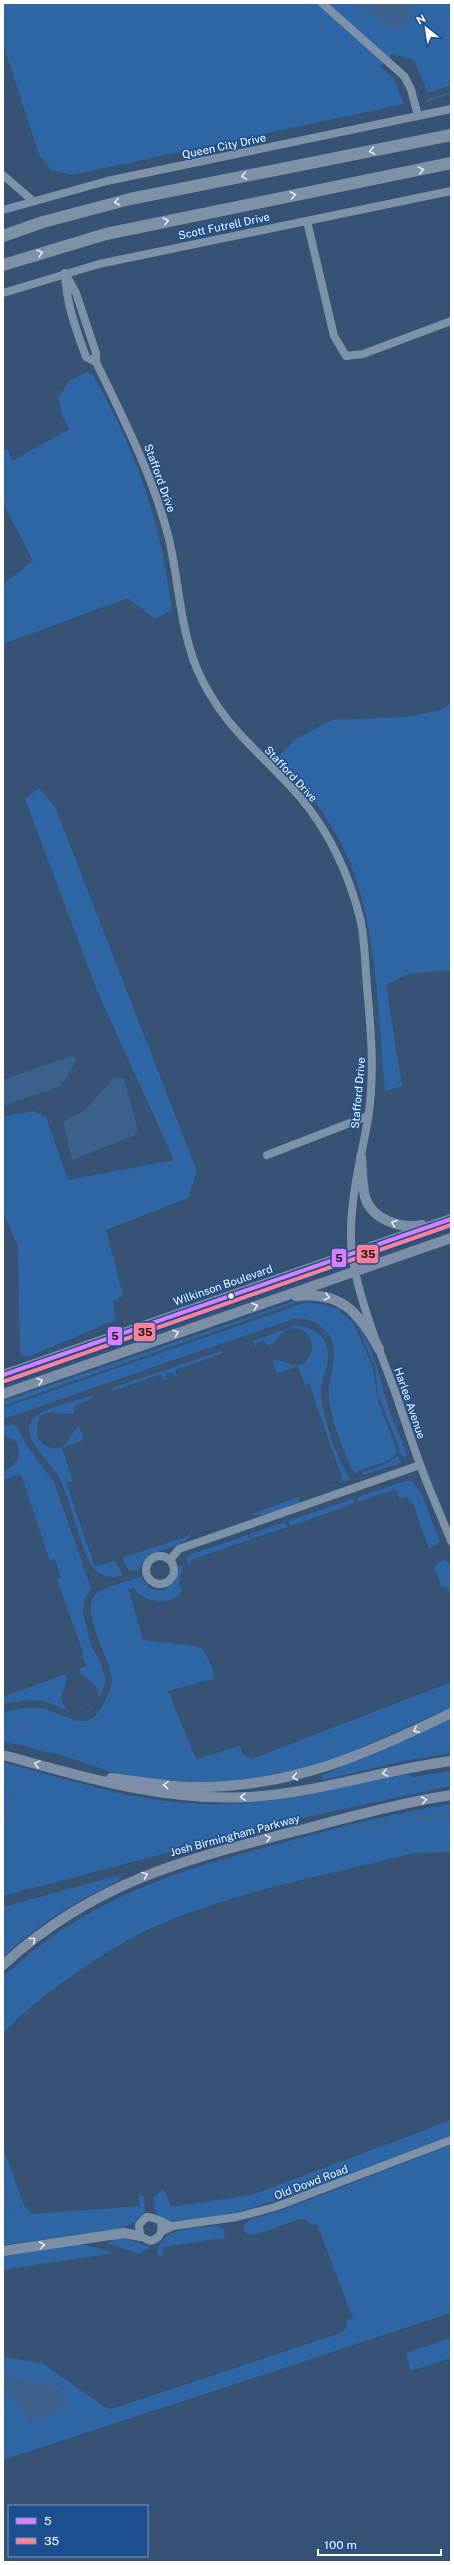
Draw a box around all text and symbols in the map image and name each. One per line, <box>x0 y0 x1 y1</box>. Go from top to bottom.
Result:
north arrow <box>406 8 446 48</box>
text: N <box>414 12 428 27</box>
street label: Queen City Drive <box>181 131 267 161</box>
one-way arrow <box>368 146 375 154</box>
one-way arrow <box>418 166 424 174</box>
one-way arrow <box>241 172 247 180</box>
one-way arrow <box>290 191 296 200</box>
one-way arrow <box>114 198 120 206</box>
street label: Scott Futrell Drive <box>177 210 271 242</box>
one-way arrow <box>163 217 169 226</box>
one-way arrow <box>36 249 43 258</box>
street label: Stafford Drive <box>142 442 178 514</box>
street label: Stafford Drive <box>262 744 320 804</box>
street label: Stafford Drive <box>349 1057 367 1129</box>
one-way arrow <box>390 1219 397 1228</box>
line badge: 35 <box>356 1244 379 1264</box>
line badge: 5 <box>331 1248 347 1268</box>
text: 35 <box>361 1248 375 1260</box>
text: 5 <box>335 1252 343 1264</box>
street label: Wilkinson Boulevard <box>172 1262 274 1308</box>
unlabelled marker <box>226 1291 236 1301</box>
one-way arrow <box>323 1292 330 1301</box>
one-way arrow <box>251 1302 258 1310</box>
line badge: 35 <box>133 1322 156 1342</box>
line badge: 5 <box>107 1326 123 1346</box>
text: 35 <box>138 1326 152 1338</box>
one-way arrow <box>172 1329 179 1338</box>
text: 5 <box>111 1330 119 1342</box>
street label: Harlee Avenue <box>392 1366 428 1440</box>
one-way arrow <box>36 1377 43 1385</box>
one-way arrow <box>413 1725 420 1733</box>
one-way arrow <box>33 1760 40 1769</box>
one-way arrow <box>382 1769 388 1777</box>
one-way arrow <box>292 1772 298 1780</box>
one-way arrow <box>163 1781 169 1790</box>
one-way arrow <box>240 1793 246 1801</box>
one-way arrow <box>421 1796 427 1804</box>
street label: Josh Birmingham Parkway <box>169 1812 301 1858</box>
one-way arrow <box>265 1834 272 1842</box>
one-way arrow <box>140 1872 148 1880</box>
one-way arrow <box>28 1938 35 1945</box>
street label: Old Dowd Road <box>273 2162 349 2202</box>
one-way arrow <box>38 2241 45 2249</box>
legend <box>8 2505 148 2557</box>
text: 5 <box>44 2514 52 2528</box>
scale bar <box>318 2531 441 2557</box>
text: 35 <box>44 2534 60 2548</box>
text: 100 m <box>324 2538 357 2552</box>

